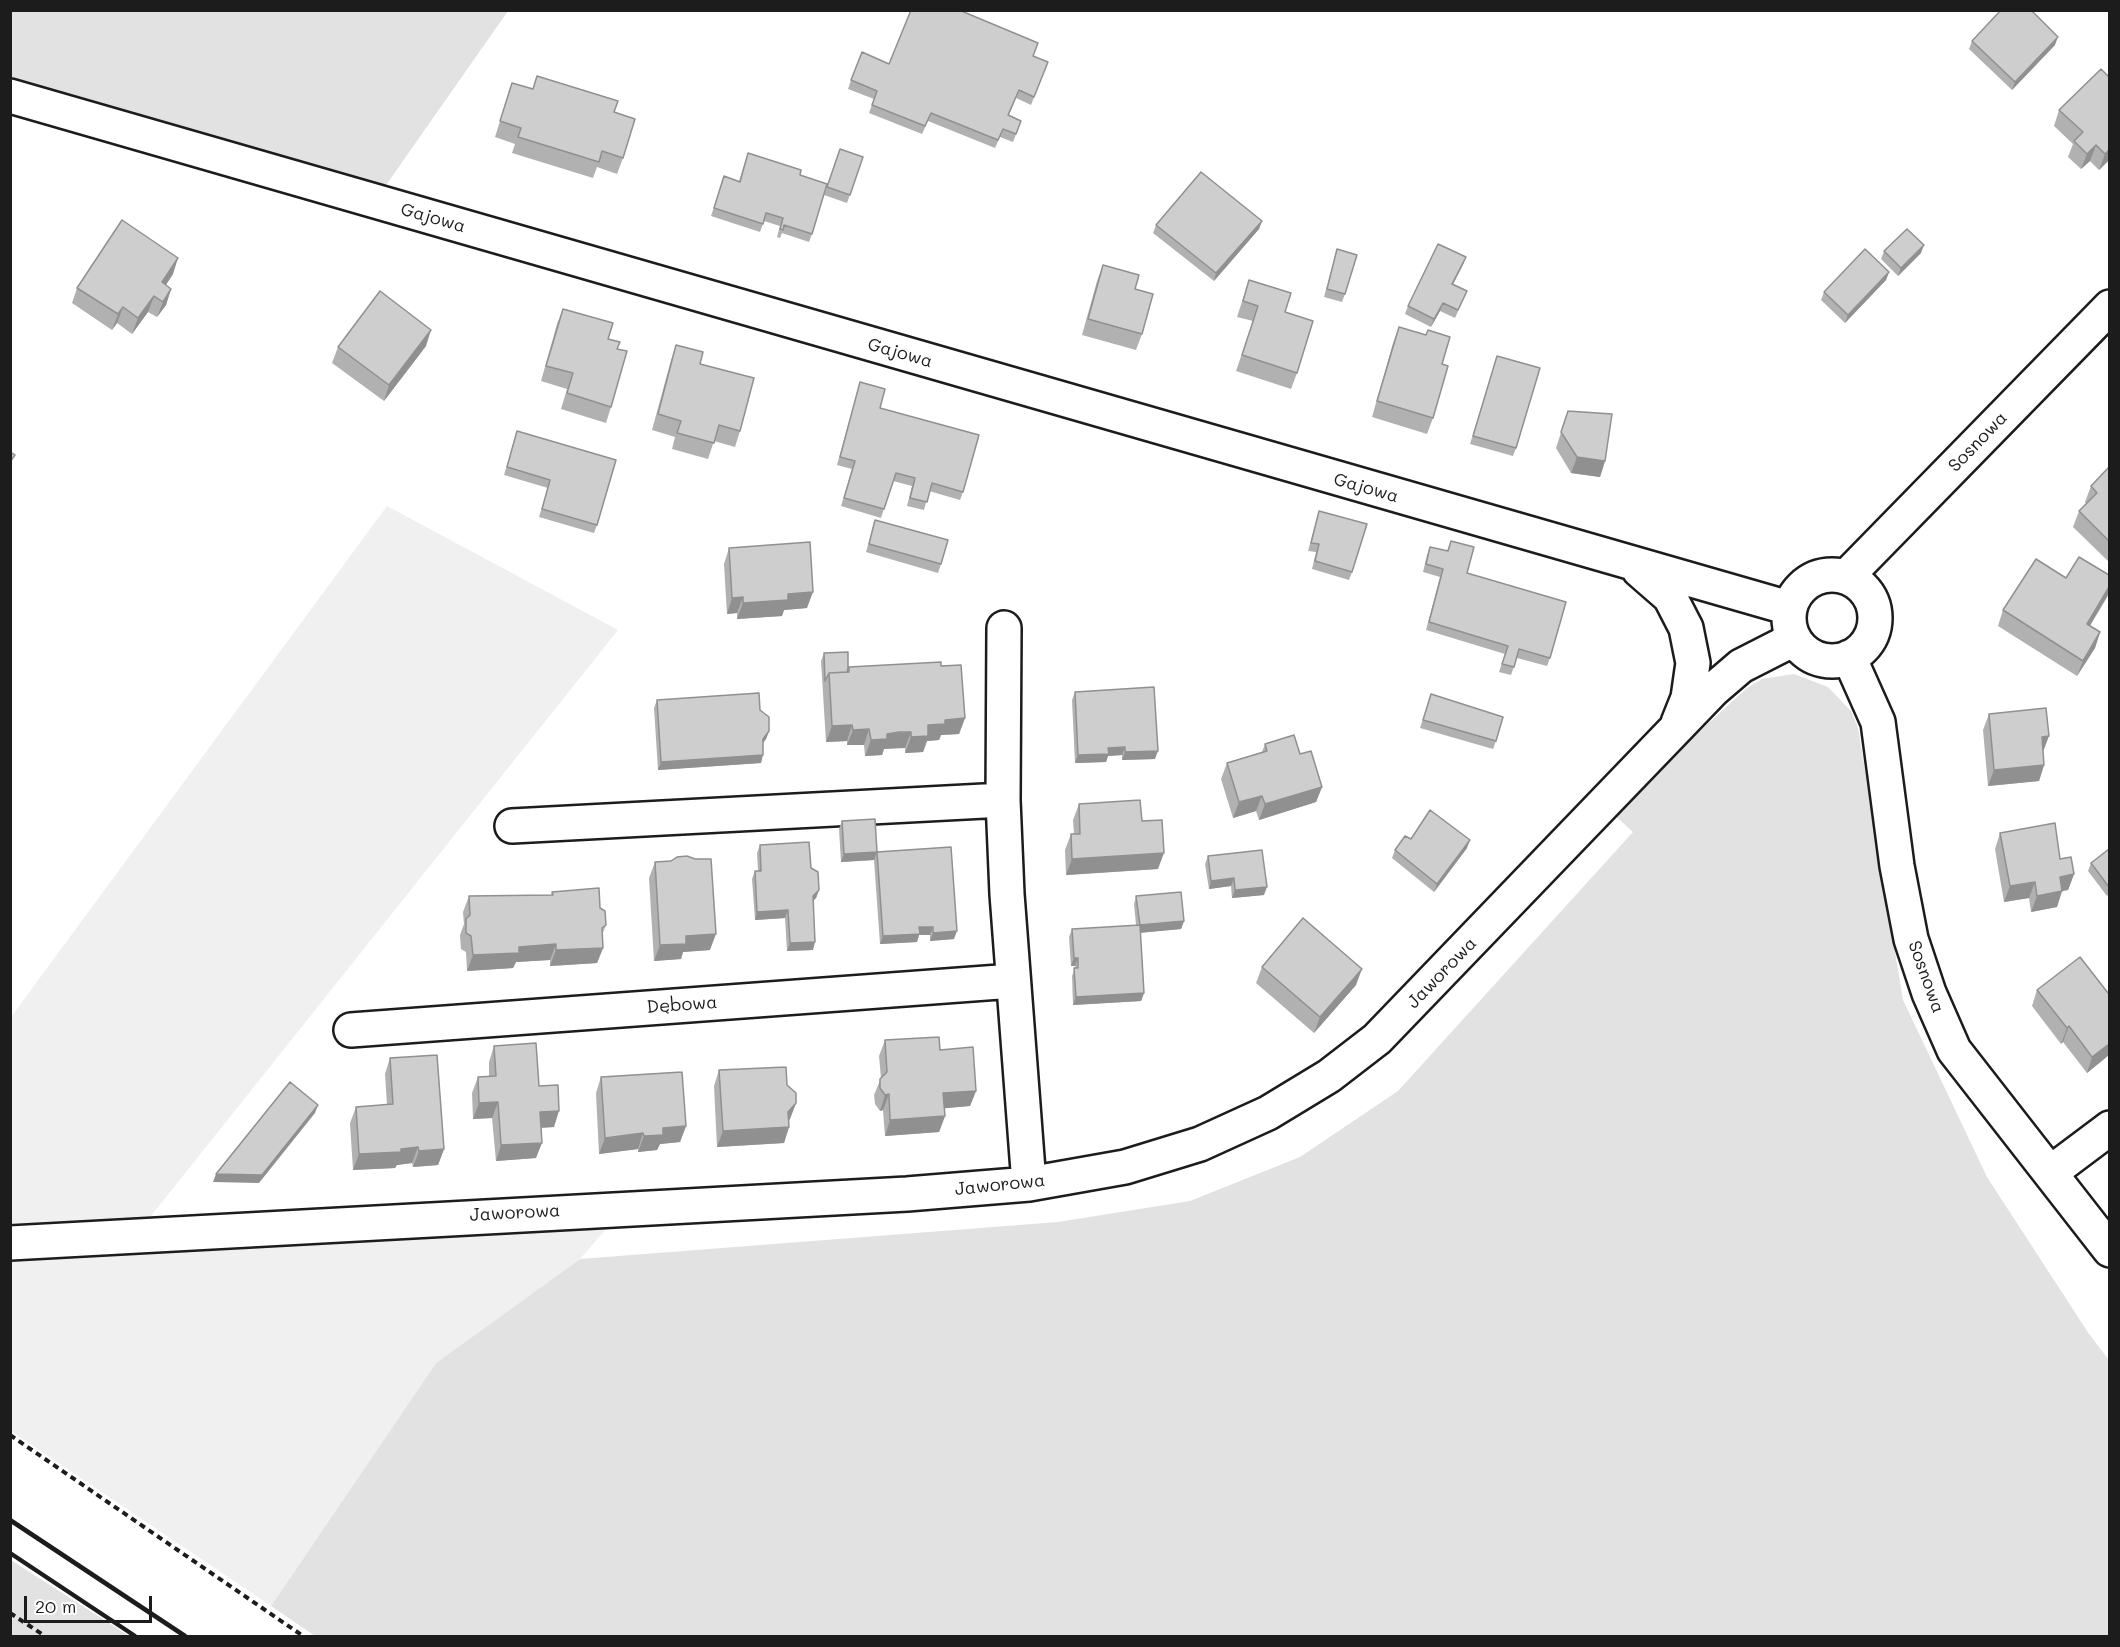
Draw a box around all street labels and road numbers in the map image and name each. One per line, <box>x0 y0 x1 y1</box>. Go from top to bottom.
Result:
street label: Gajowa <box>398 198 468 238</box>
street label: Gajowa <box>865 333 935 373</box>
street label: Sosnowa <box>1944 407 2012 477</box>
street label: Gajowa <box>1331 468 1401 508</box>
street label: Jaworowa <box>1403 933 1481 1013</box>
street label: Sosnowa <box>1903 938 1949 1016</box>
street label: Dębowa <box>646 992 718 1018</box>
street label: Jaworowa <box>954 1170 1046 1200</box>
street label: Jaworowa <box>469 1200 561 1226</box>

